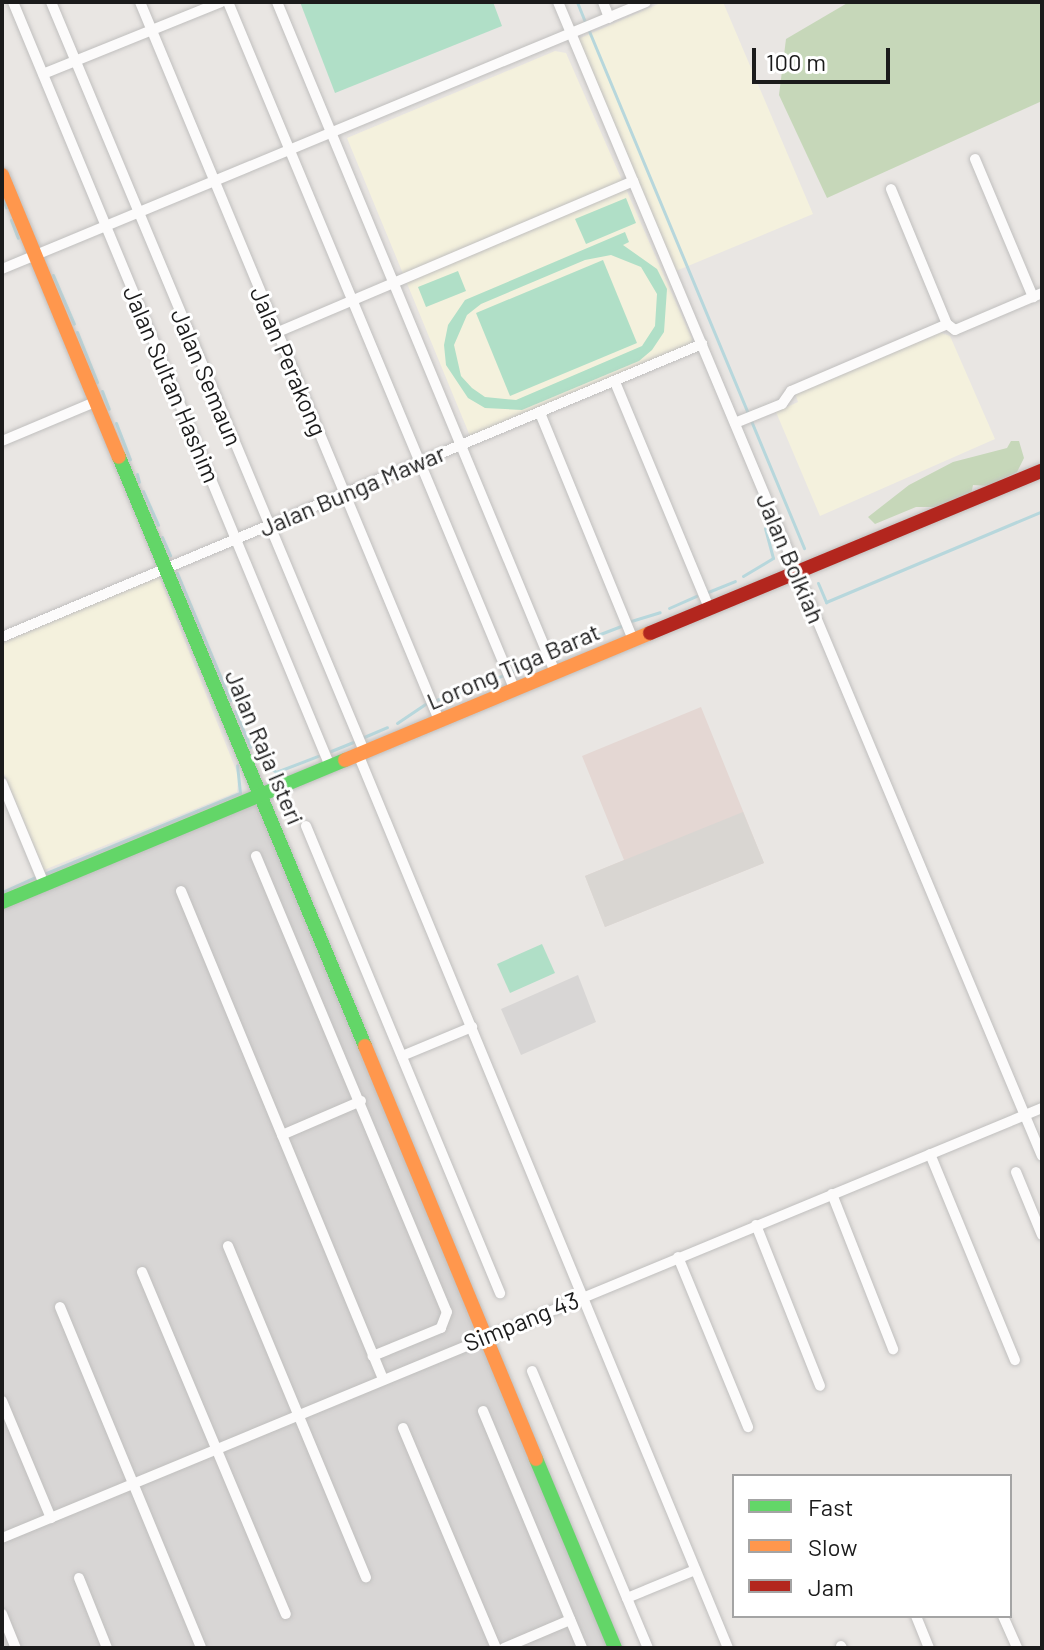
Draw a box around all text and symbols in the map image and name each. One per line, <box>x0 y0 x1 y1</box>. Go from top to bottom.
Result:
scale bar <box>756 32 894 82</box>
text: 100 m <box>766 47 826 76</box>
street label: Jalan Sultan Hashim <box>117 281 227 487</box>
street label: Jalan Perakong <box>245 282 333 440</box>
street label: Jalan Semaun <box>165 304 249 450</box>
street label: Jalan Bunga Mawar <box>255 438 449 542</box>
street label: Jalan Bolkiah <box>751 489 831 627</box>
street label: Lorong Tiga Barat <box>422 617 604 715</box>
street label: Jalan Raja Isteri <box>219 665 311 829</box>
street label: Simpang 43 <box>459 1285 583 1357</box>
legend <box>732 1474 1012 1618</box>
text: Fast <box>808 1492 853 1521</box>
text: Slow <box>808 1532 857 1561</box>
text: Jam <box>808 1572 854 1601</box>

